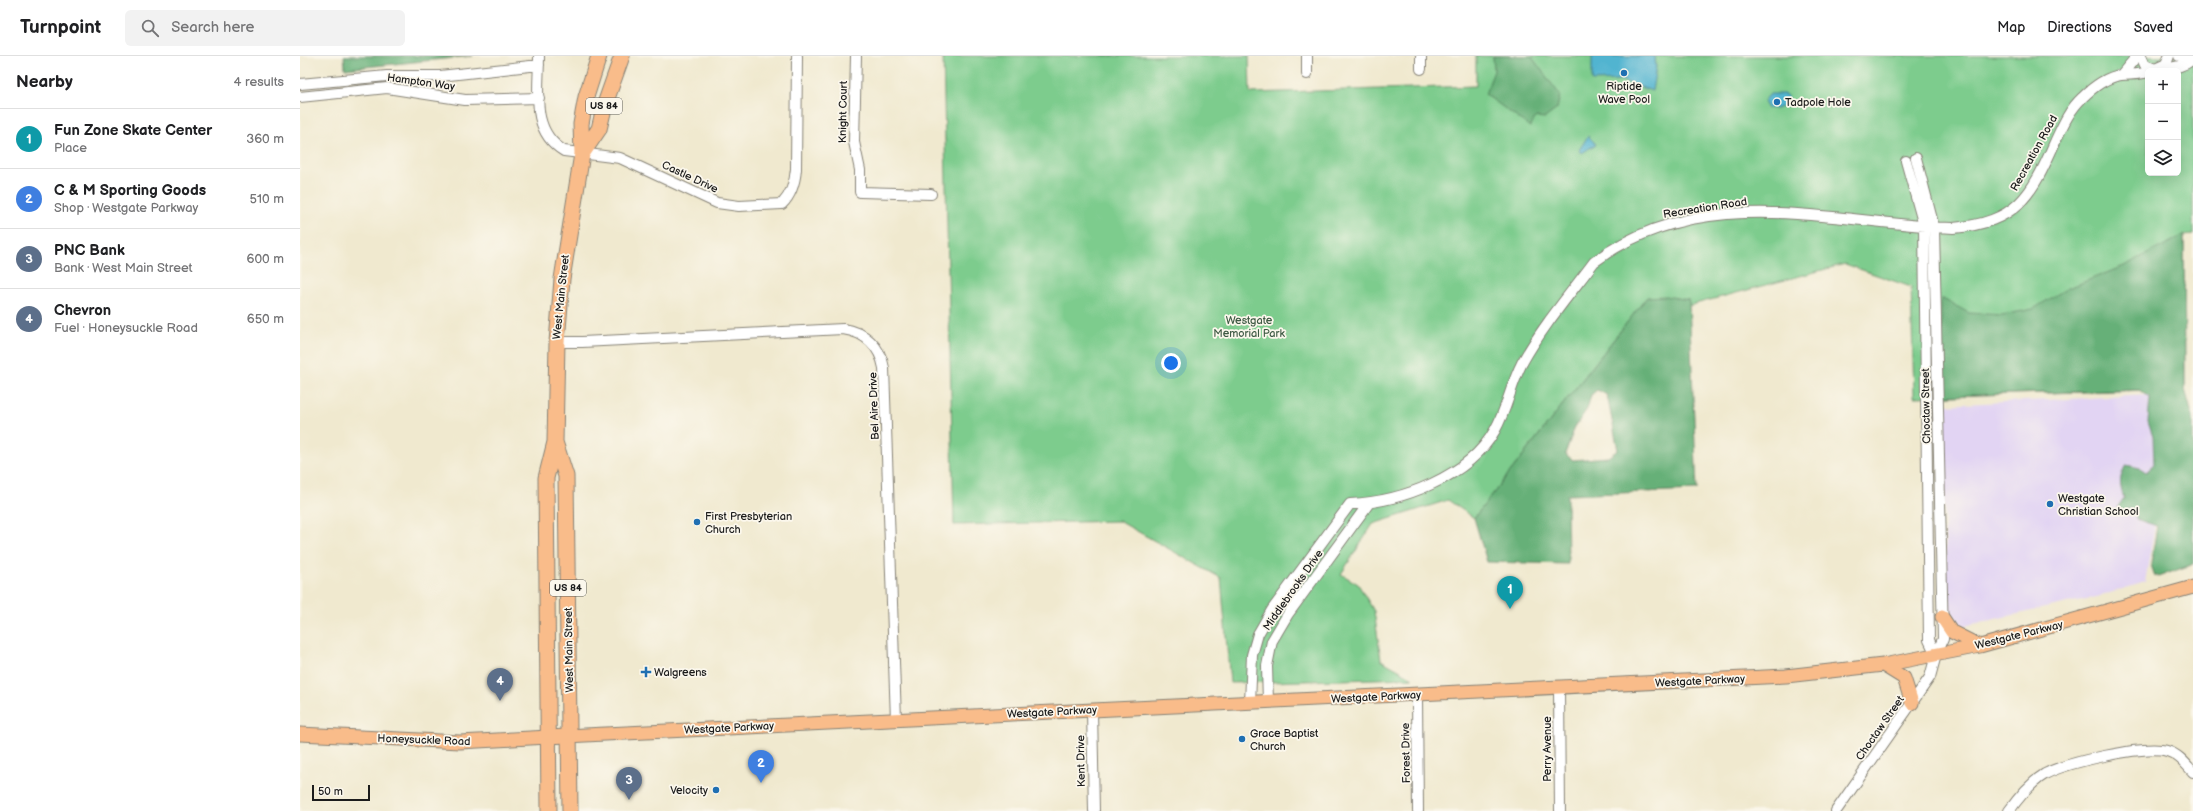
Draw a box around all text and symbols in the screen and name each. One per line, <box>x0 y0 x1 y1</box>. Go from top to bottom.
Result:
search box <box>125 10 405 46</box>
text: Turnpoint <box>20 16 101 39</box>
icon: search <box>139 17 161 39</box>
text: Search here <box>171 18 254 37</box>
text: Map <box>1997 19 2025 36</box>
text: Directions <box>2047 19 2112 36</box>
text: Saved <box>2134 19 2173 36</box>
marker: Riptide Wave Pool <box>1619 68 1629 78</box>
map controls <box>2145 68 2181 176</box>
button: + <box>2145 68 2181 104</box>
street label: Hampton Way <box>386 71 456 93</box>
text: Nearby <box>16 72 73 92</box>
text: 4 results <box>234 74 284 90</box>
street label: Knight Court <box>836 80 850 143</box>
place label: Riptide Wave Pool <box>1598 80 1650 106</box>
place label: Tadpole Hole <box>1785 96 1851 109</box>
marker: Tadpole Hole <box>1772 97 1782 107</box>
road number: US 84 <box>586 98 622 114</box>
button: − <box>2145 104 2181 140</box>
street label: Recreation Road <box>2008 113 2060 193</box>
text: Fun Zone Skate Center <box>54 121 212 140</box>
text: 1 <box>26 131 32 147</box>
text: 360 m <box>246 131 284 147</box>
text: Place <box>54 140 87 156</box>
button: layers <box>2145 140 2181 176</box>
street label: Castle Drive <box>660 158 721 196</box>
text: C & M Sporting Goods <box>54 181 206 200</box>
text: 2 <box>25 191 33 207</box>
text: 510 m <box>250 191 284 207</box>
street label: Recreation Road <box>1662 195 1748 221</box>
text: Shop · Westgate Parkway <box>54 200 198 216</box>
text: PNC Bank <box>54 241 125 260</box>
text: 3 <box>25 251 33 267</box>
text: 600 m <box>247 251 284 267</box>
street label: West Main Street <box>550 253 572 340</box>
text: Bank · West Main Street <box>54 260 193 276</box>
text: Chevron <box>54 301 111 320</box>
text: 4 <box>25 311 33 327</box>
text: 650 m <box>247 311 284 327</box>
park label: Westgate Memorial Park <box>1213 314 1285 340</box>
text: Fuel · Honeysuckle Road <box>54 320 198 336</box>
your location <box>1161 353 1181 373</box>
street label: Choctaw Street <box>1919 367 1933 444</box>
street label: Bel Aire Drive <box>866 371 882 440</box>
place label: Westgate Christian School <box>2058 492 2139 518</box>
marker: Westgate Christian School <box>2045 499 2055 509</box>
place label: First Presbyterian Church <box>705 510 792 536</box>
marker: First Presbyterian Church <box>692 517 702 527</box>
street label: Middlebrooks Drive <box>1260 547 1326 633</box>
pin: 1 <box>1497 576 1523 609</box>
road number: US 84 <box>550 580 586 596</box>
street label: West Main Street <box>562 607 576 693</box>
street label: Westgate Parkway <box>1974 618 2064 652</box>
place label: Walgreens <box>654 666 707 679</box>
marker: Walgreens <box>641 667 651 677</box>
pin: 4 <box>487 668 513 701</box>
street label: Westgate Parkway <box>1655 672 1745 690</box>
street label: Westgate Parkway <box>1331 688 1421 706</box>
street label: Choctaw Street <box>1853 693 1907 763</box>
street label: Westgate Parkway <box>1007 703 1097 721</box>
street label: Perry Avenue <box>1541 716 1554 782</box>
street label: Westgate Parkway <box>684 719 774 737</box>
street label: Forest Drive <box>1399 722 1413 783</box>
place label: Grace Baptist Church <box>1250 727 1319 753</box>
street label: Honeysuckle Road <box>377 732 471 748</box>
street label: Kent Drive <box>1074 734 1088 787</box>
marker: Grace Baptist Church <box>1237 734 1247 744</box>
pin: 2 <box>748 750 774 783</box>
pin: 3 <box>616 767 642 800</box>
scale bar <box>312 783 370 802</box>
place label: Velocity <box>670 784 708 797</box>
text: 50 m <box>318 785 343 798</box>
marker: Velocity <box>711 785 721 795</box>

